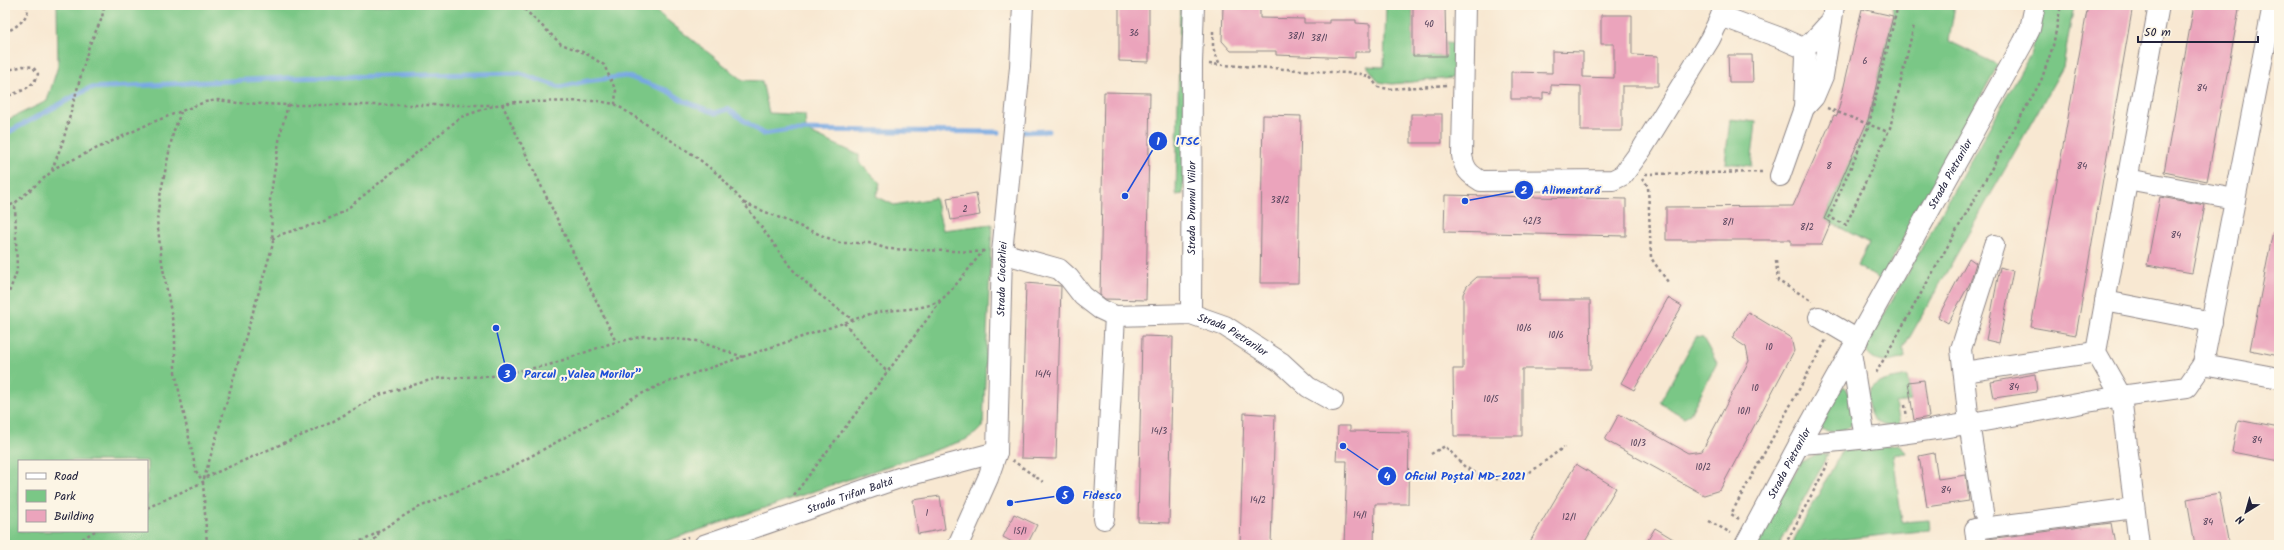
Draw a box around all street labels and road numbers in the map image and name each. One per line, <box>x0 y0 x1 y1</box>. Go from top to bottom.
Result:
street label: Strada Pietrarilor <box>1924 135 1978 213</box>
street label: Strada Drumul Viilor <box>1183 160 1202 255</box>
street label: Strada Ciocârliei <box>992 240 1013 317</box>
street label: Strada Pietrarilor <box>1195 309 1272 362</box>
street label: Strada Pietrarilor <box>1763 424 1817 502</box>
street label: Strada Trifan Baltă <box>804 472 897 519</box>

